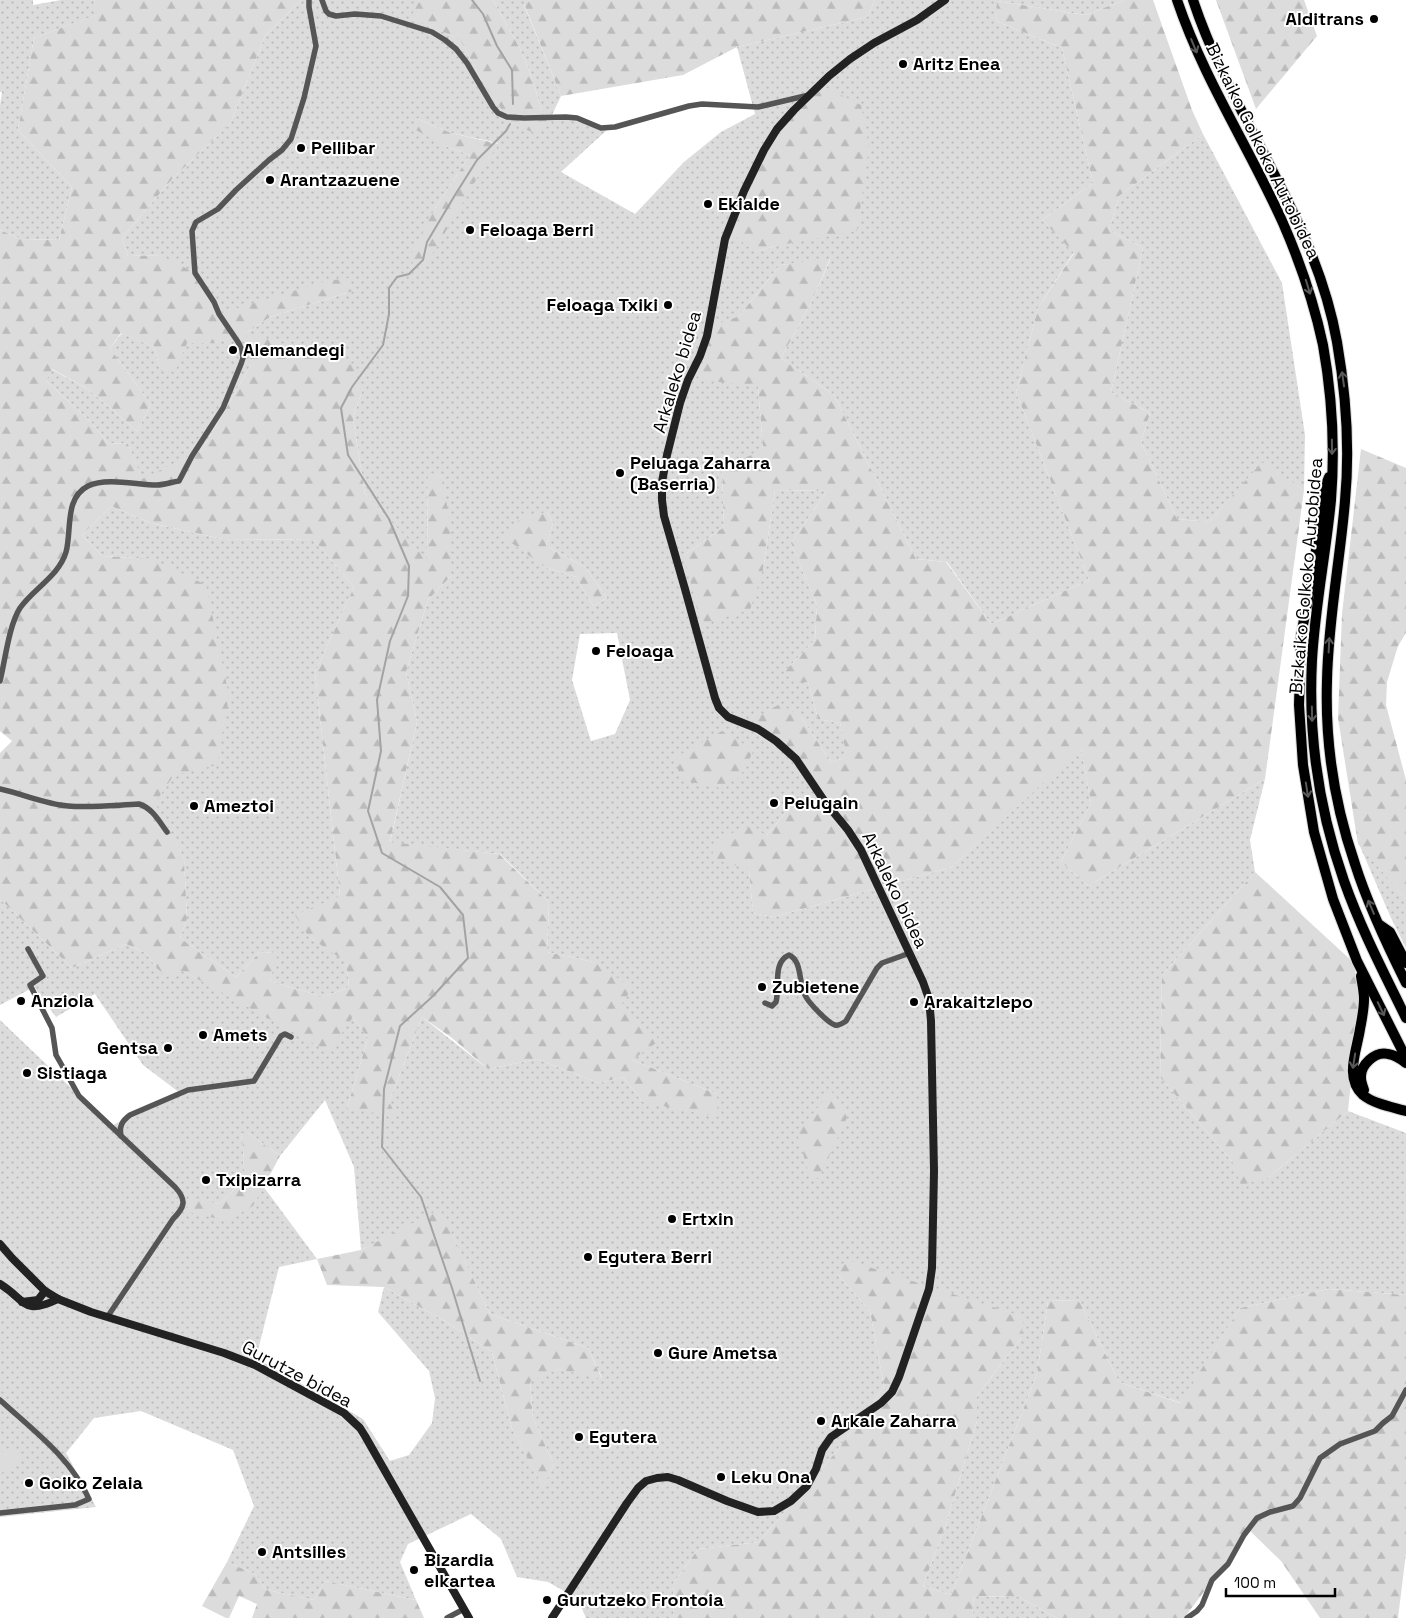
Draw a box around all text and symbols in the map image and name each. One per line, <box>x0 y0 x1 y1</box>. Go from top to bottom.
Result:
place label: Alditrans <box>1285 7 1364 30</box>
marker: Alditrans <box>1368 13 1380 25</box>
one-way arrow <box>1190 38 1199 53</box>
street label: Bizkaiko Golkoko Autobidea <box>1201 39 1326 263</box>
place label: Aritz Enea <box>913 52 1001 75</box>
marker: Aritz Enea <box>897 58 909 70</box>
place label: Pellibar <box>311 136 375 159</box>
marker: Pellibar <box>295 142 307 154</box>
place label: Arantzazuene <box>280 168 400 191</box>
marker: Arantzazuene <box>264 174 276 186</box>
place label: Ekialde <box>718 192 780 215</box>
marker: Ekialde <box>702 198 714 210</box>
place label: Feloaga Berri <box>480 218 594 241</box>
marker: Feloaga Berri <box>464 224 476 236</box>
one-way arrow <box>1303 279 1313 295</box>
place label: Feloaga Txiki <box>547 293 658 316</box>
marker: Feloaga Txiki <box>662 299 674 311</box>
street label: Arkaleko bidea <box>647 308 706 436</box>
place label: Alemandegi <box>243 338 345 361</box>
marker: Alemandegi <box>227 344 239 356</box>
one-way arrow <box>1337 372 1347 388</box>
one-way arrow <box>1327 439 1337 455</box>
place label: Peluaga Zaharra (Baserria) <box>630 451 771 495</box>
street label: Bizkaiko Golkoko Autobidea <box>1284 457 1327 695</box>
marker: Peluaga Zaharra (Baserria) <box>614 467 626 479</box>
one-way arrow <box>1324 638 1333 654</box>
place label: Feloaga <box>606 639 674 662</box>
marker: Feloaga <box>590 645 602 657</box>
one-way arrow <box>1307 706 1317 722</box>
one-way arrow <box>1302 782 1312 798</box>
place label: Pelugain <box>784 791 859 814</box>
place label: Ameztoi <box>204 794 274 817</box>
marker: Pelugain <box>768 797 780 809</box>
marker: Ameztoi <box>188 800 200 812</box>
street label: Arkaleko bidea <box>857 828 934 952</box>
one-way arrow <box>1366 900 1376 915</box>
place label: Zubietene <box>772 975 859 998</box>
marker: Zubietene <box>756 981 768 993</box>
place label: Anziola <box>31 989 94 1012</box>
place label: Arakaitzlepo <box>924 990 1033 1013</box>
marker: Anziola <box>15 995 27 1007</box>
marker: Arakaitzlepo <box>908 996 920 1008</box>
one-way arrow <box>1377 1001 1386 1016</box>
place label: Amets <box>213 1023 268 1046</box>
marker: Amets <box>197 1029 209 1041</box>
place label: Gentsa <box>97 1036 159 1059</box>
marker: Gentsa <box>162 1042 174 1054</box>
one-way arrow <box>1349 1052 1359 1068</box>
place label: Sistiaga <box>37 1061 108 1084</box>
marker: Sistiaga <box>21 1067 33 1079</box>
place label: Txipizarra <box>216 1168 302 1191</box>
marker: Txipizarra <box>200 1174 212 1186</box>
place label: Ertxin <box>682 1207 734 1230</box>
marker: Ertxin <box>666 1213 678 1225</box>
place label: Egutera Berri <box>598 1245 712 1268</box>
marker: Egutera Berri <box>582 1251 594 1263</box>
street label: Gurutze bidea <box>238 1335 356 1412</box>
place label: Gure Ametsa <box>668 1341 778 1364</box>
marker: Gure Ametsa <box>652 1347 664 1359</box>
place label: Arkale Zaharra <box>831 1409 957 1432</box>
marker: Arkale Zaharra <box>815 1415 827 1427</box>
place label: Egutera <box>589 1425 658 1448</box>
marker: Egutera <box>573 1431 585 1443</box>
place label: Leku Ona <box>731 1465 811 1488</box>
place label: Goiko Zelaia <box>39 1471 144 1494</box>
marker: Leku Ona <box>715 1471 727 1483</box>
marker: Goiko Zelaia <box>23 1477 35 1489</box>
place label: Antsilles <box>272 1540 346 1563</box>
marker: Antsilles <box>256 1546 268 1558</box>
place label: Bizardia elkartea <box>424 1548 496 1592</box>
marker: Bizardia elkartea <box>408 1564 420 1576</box>
scale bar <box>1226 1566 1335 1598</box>
text: 100 m <box>1234 1573 1276 1592</box>
place label: Gurutzeko Frontoia <box>557 1588 724 1611</box>
marker: Gurutzeko Frontoia <box>541 1594 553 1606</box>

